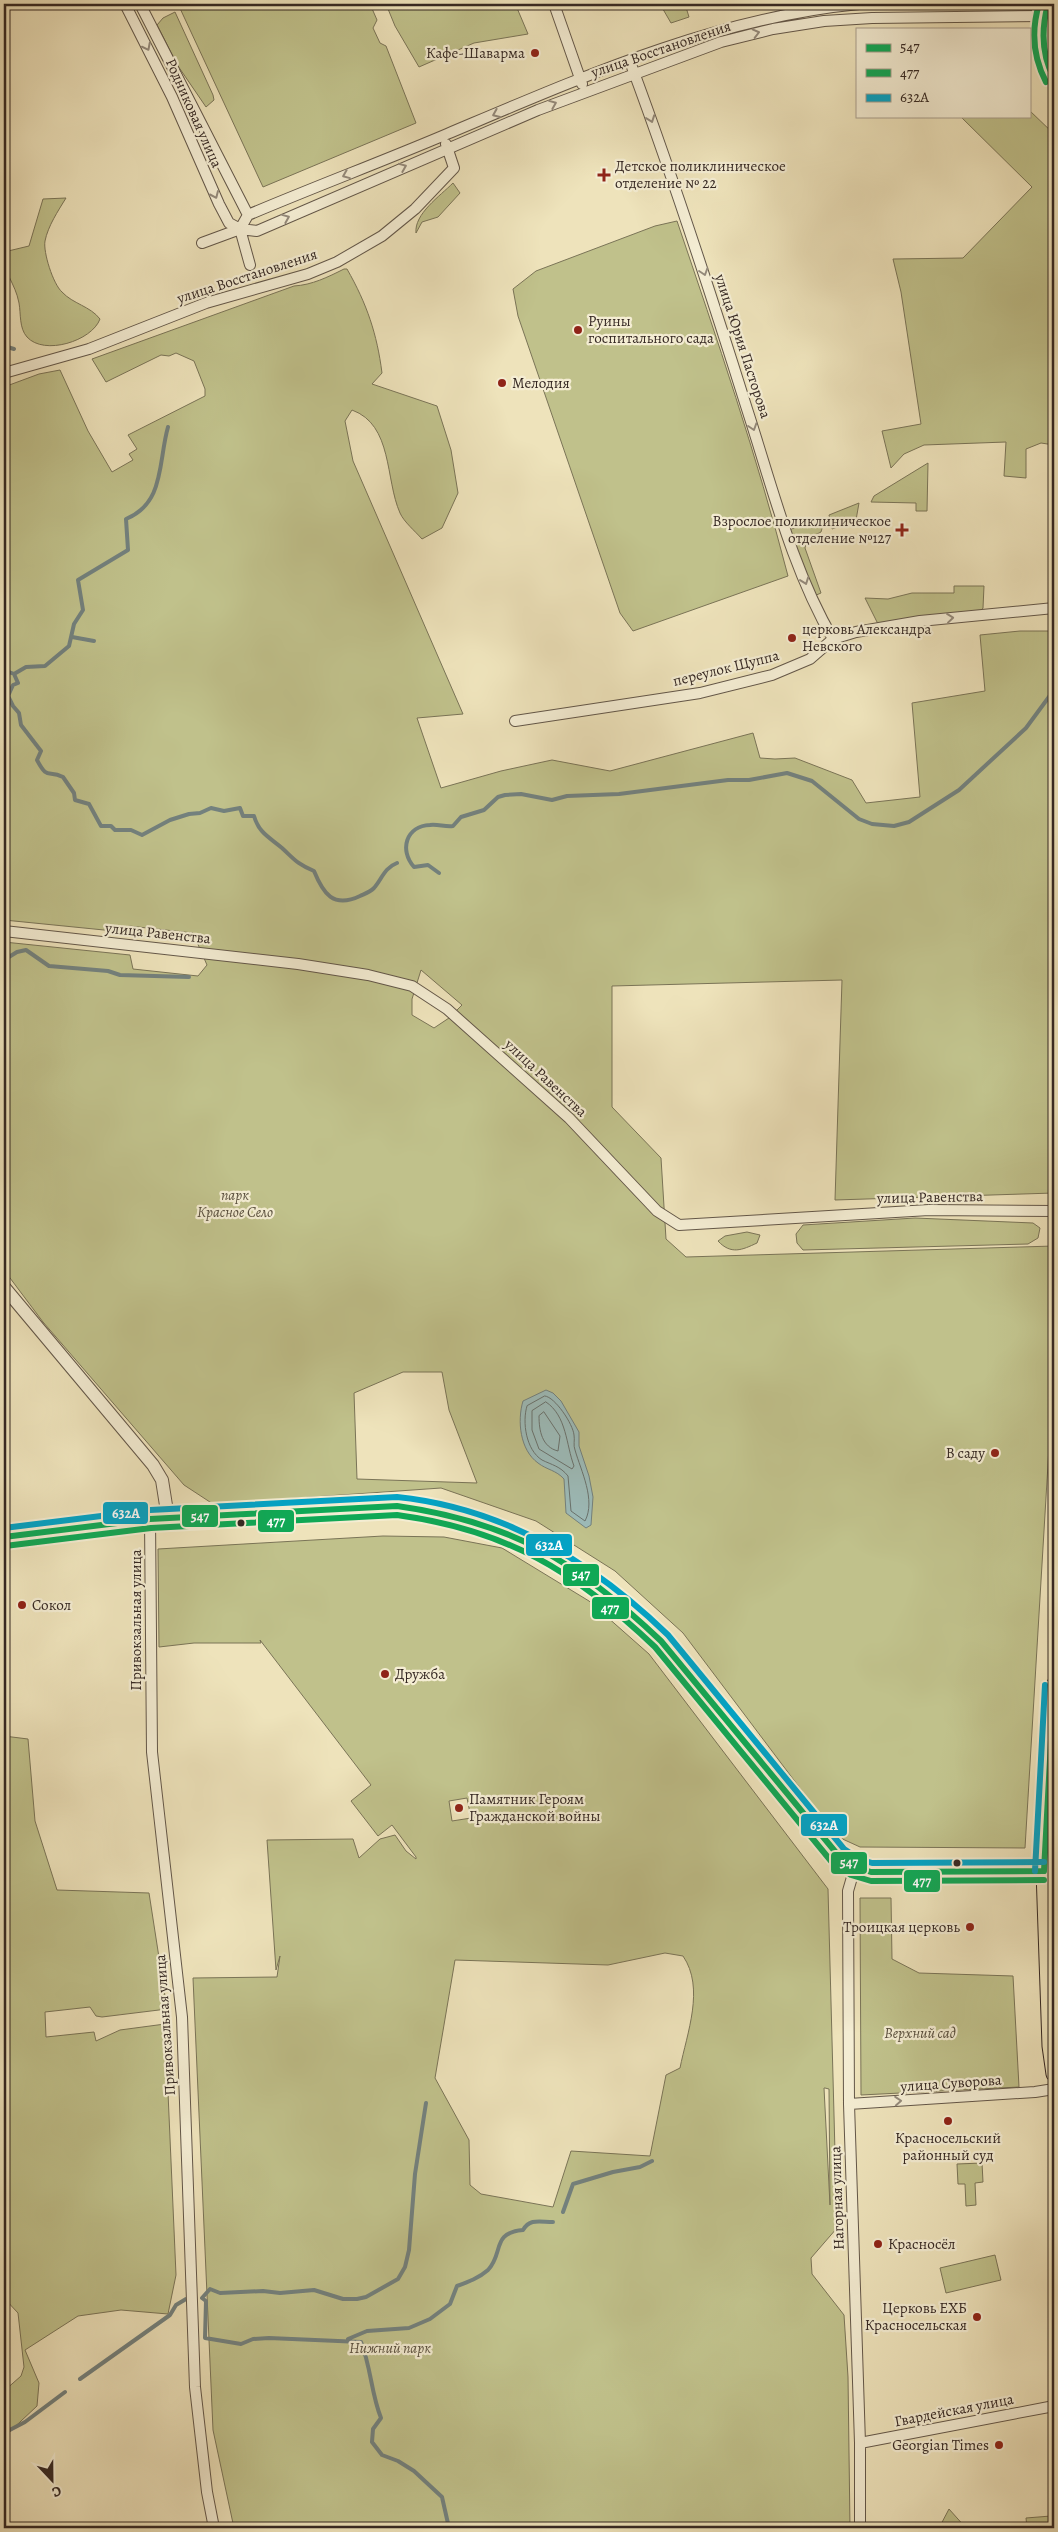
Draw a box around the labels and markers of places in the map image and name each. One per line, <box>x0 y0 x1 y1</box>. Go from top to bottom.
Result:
place label: Кафе-Шаварма <box>426 43 525 63</box>
marker: Кафе-Шаварма <box>529 47 541 59</box>
place label: Детское поликлиническое отделение № 22 <box>615 156 786 193</box>
marker: Детское поликлиническое отделение № 22 <box>597 168 611 182</box>
place label: Руины госпитального сада <box>588 311 714 348</box>
marker: Руины госпитального сада <box>572 324 584 336</box>
place label: Мелодия <box>512 373 570 393</box>
marker: Мелодия <box>496 377 508 389</box>
place label: Взрослое поликлиническое отделение №127 <box>712 511 892 548</box>
marker: Взрослое поликлиническое отделение №127 <box>895 523 909 537</box>
place label: церковь Александра Невского <box>802 619 932 656</box>
marker: церковь Александра Невского <box>786 632 798 644</box>
place label: В саду <box>946 1443 985 1463</box>
marker: В саду <box>989 1447 1001 1459</box>
unlabelled marker <box>236 1518 246 1528</box>
place label: Сокол <box>32 1595 71 1615</box>
marker: Сокол <box>16 1599 28 1611</box>
place label: Дружба <box>395 1664 445 1684</box>
marker: Дружба <box>379 1668 391 1680</box>
place label: Памятник Героям Гражданской войны <box>469 1789 600 1826</box>
marker: Памятник Героям Гражданской войны <box>453 1802 465 1814</box>
unlabelled marker <box>952 1858 962 1868</box>
place label: Троицкая церковь <box>843 1917 960 1937</box>
marker: Троицкая церковь <box>964 1921 976 1933</box>
marker: Красносельский районный суд <box>942 2115 954 2127</box>
place label: Красносельский районный суд <box>895 2128 1001 2165</box>
place label: Красносёл <box>888 2234 955 2254</box>
marker: Красносёл <box>872 2238 884 2250</box>
place label: Церковь ЕХБ Красносельская <box>865 2298 967 2335</box>
marker: Церковь ЕХБ Красносельская <box>971 2311 983 2323</box>
place label: Georgian Times <box>892 2435 989 2455</box>
marker: Georgian Times <box>993 2439 1005 2451</box>

